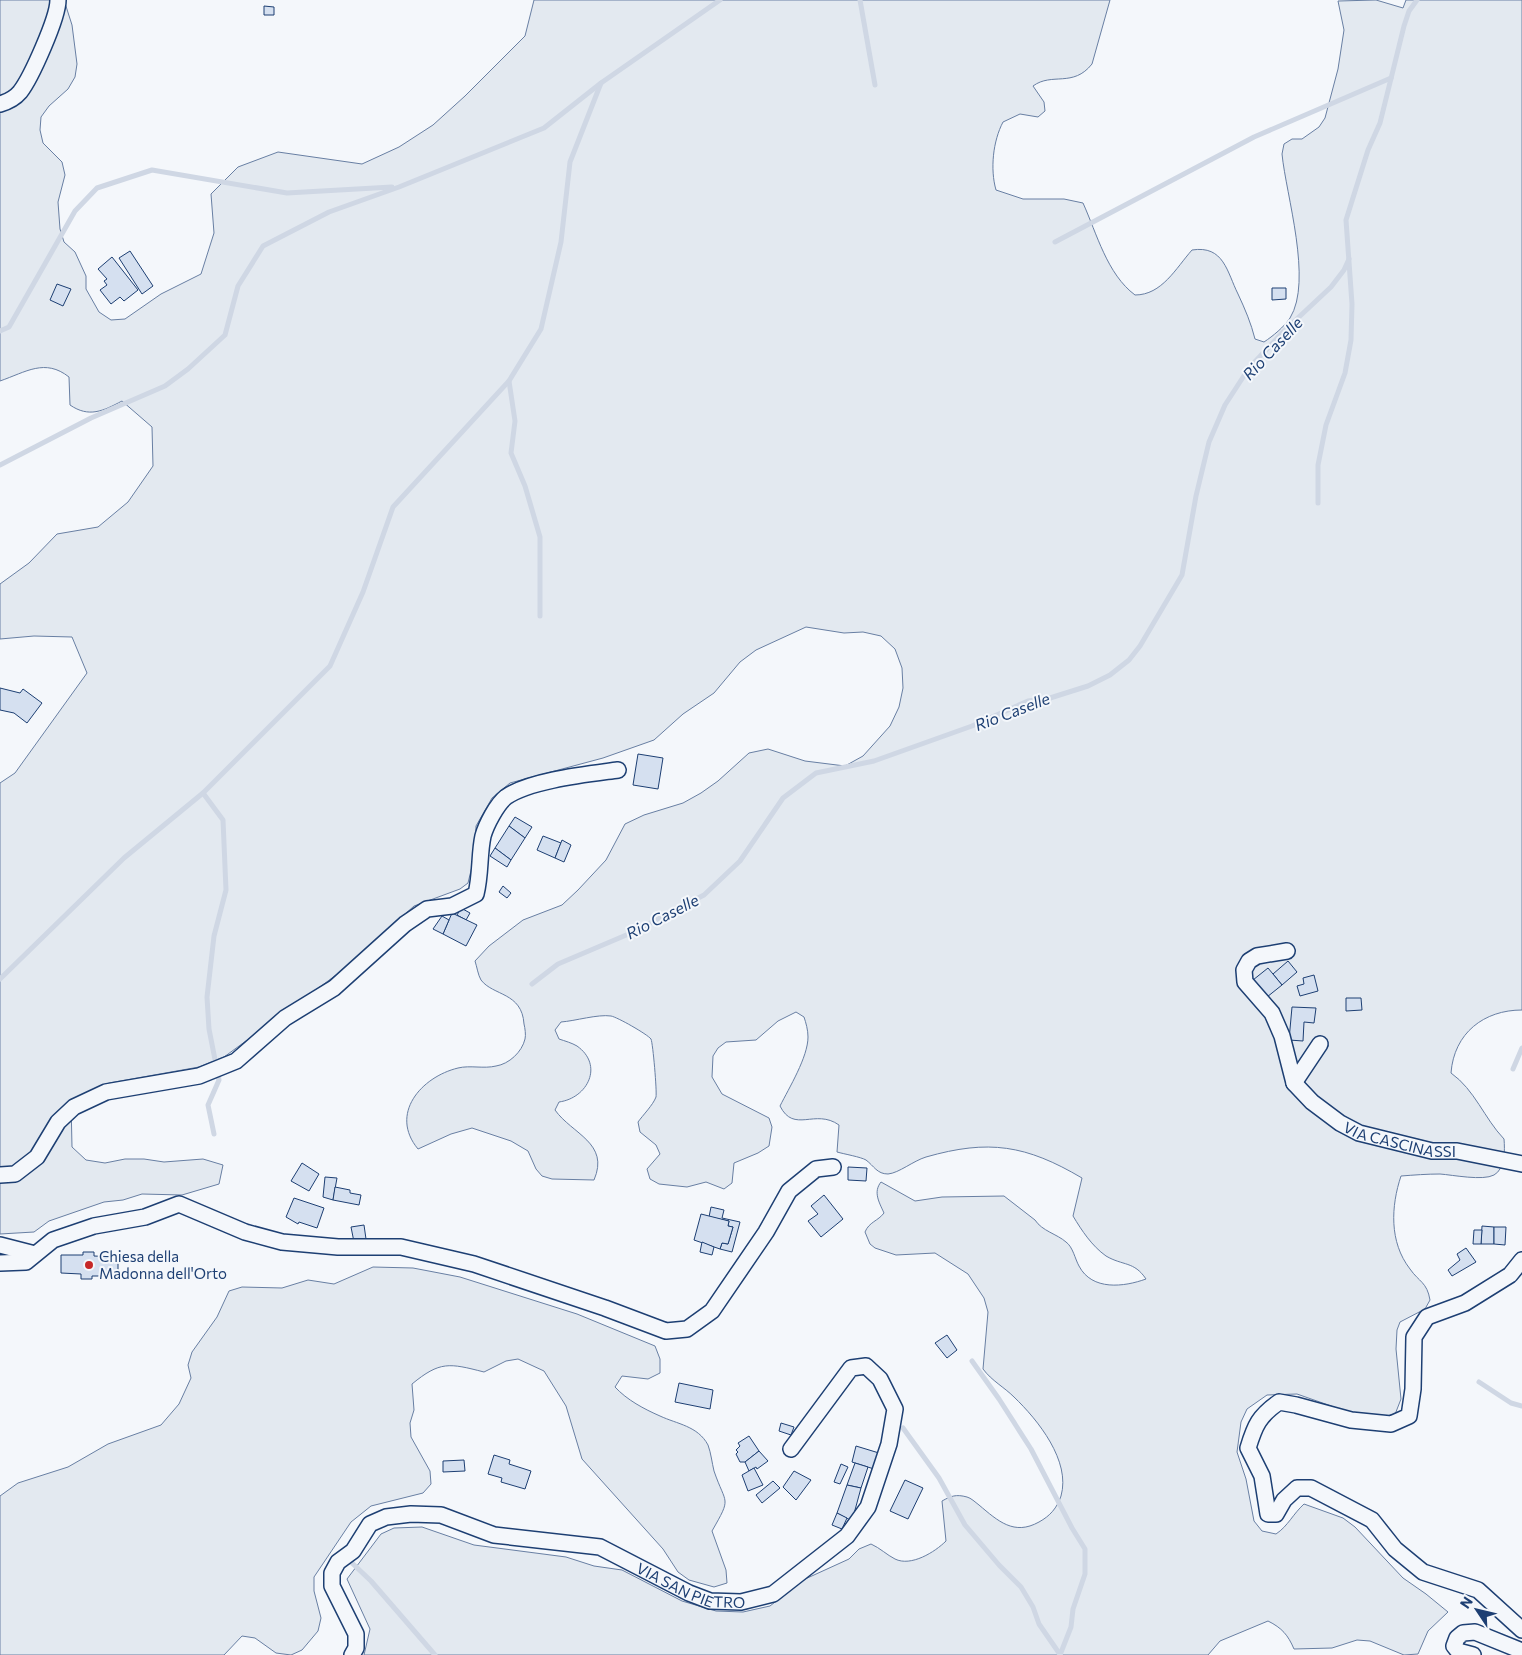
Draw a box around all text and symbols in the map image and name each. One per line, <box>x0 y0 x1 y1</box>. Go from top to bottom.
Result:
water label: Rio Caselle <box>1238 312 1306 383</box>
water label: Rio Caselle <box>972 688 1053 734</box>
water label: Rio Caselle <box>622 889 702 942</box>
street label: VIA CASCINASSI <box>1341 1118 1456 1160</box>
place label: Chiesa della Madonna dell'Orto <box>99 1247 227 1282</box>
marker: Chiesa della Madonna dell'Orto <box>83 1259 95 1271</box>
street label: VIA SAN PIETRO <box>634 1559 746 1611</box>
north arrow <box>1452 1585 1502 1635</box>
text: N <box>1456 1593 1476 1611</box>

